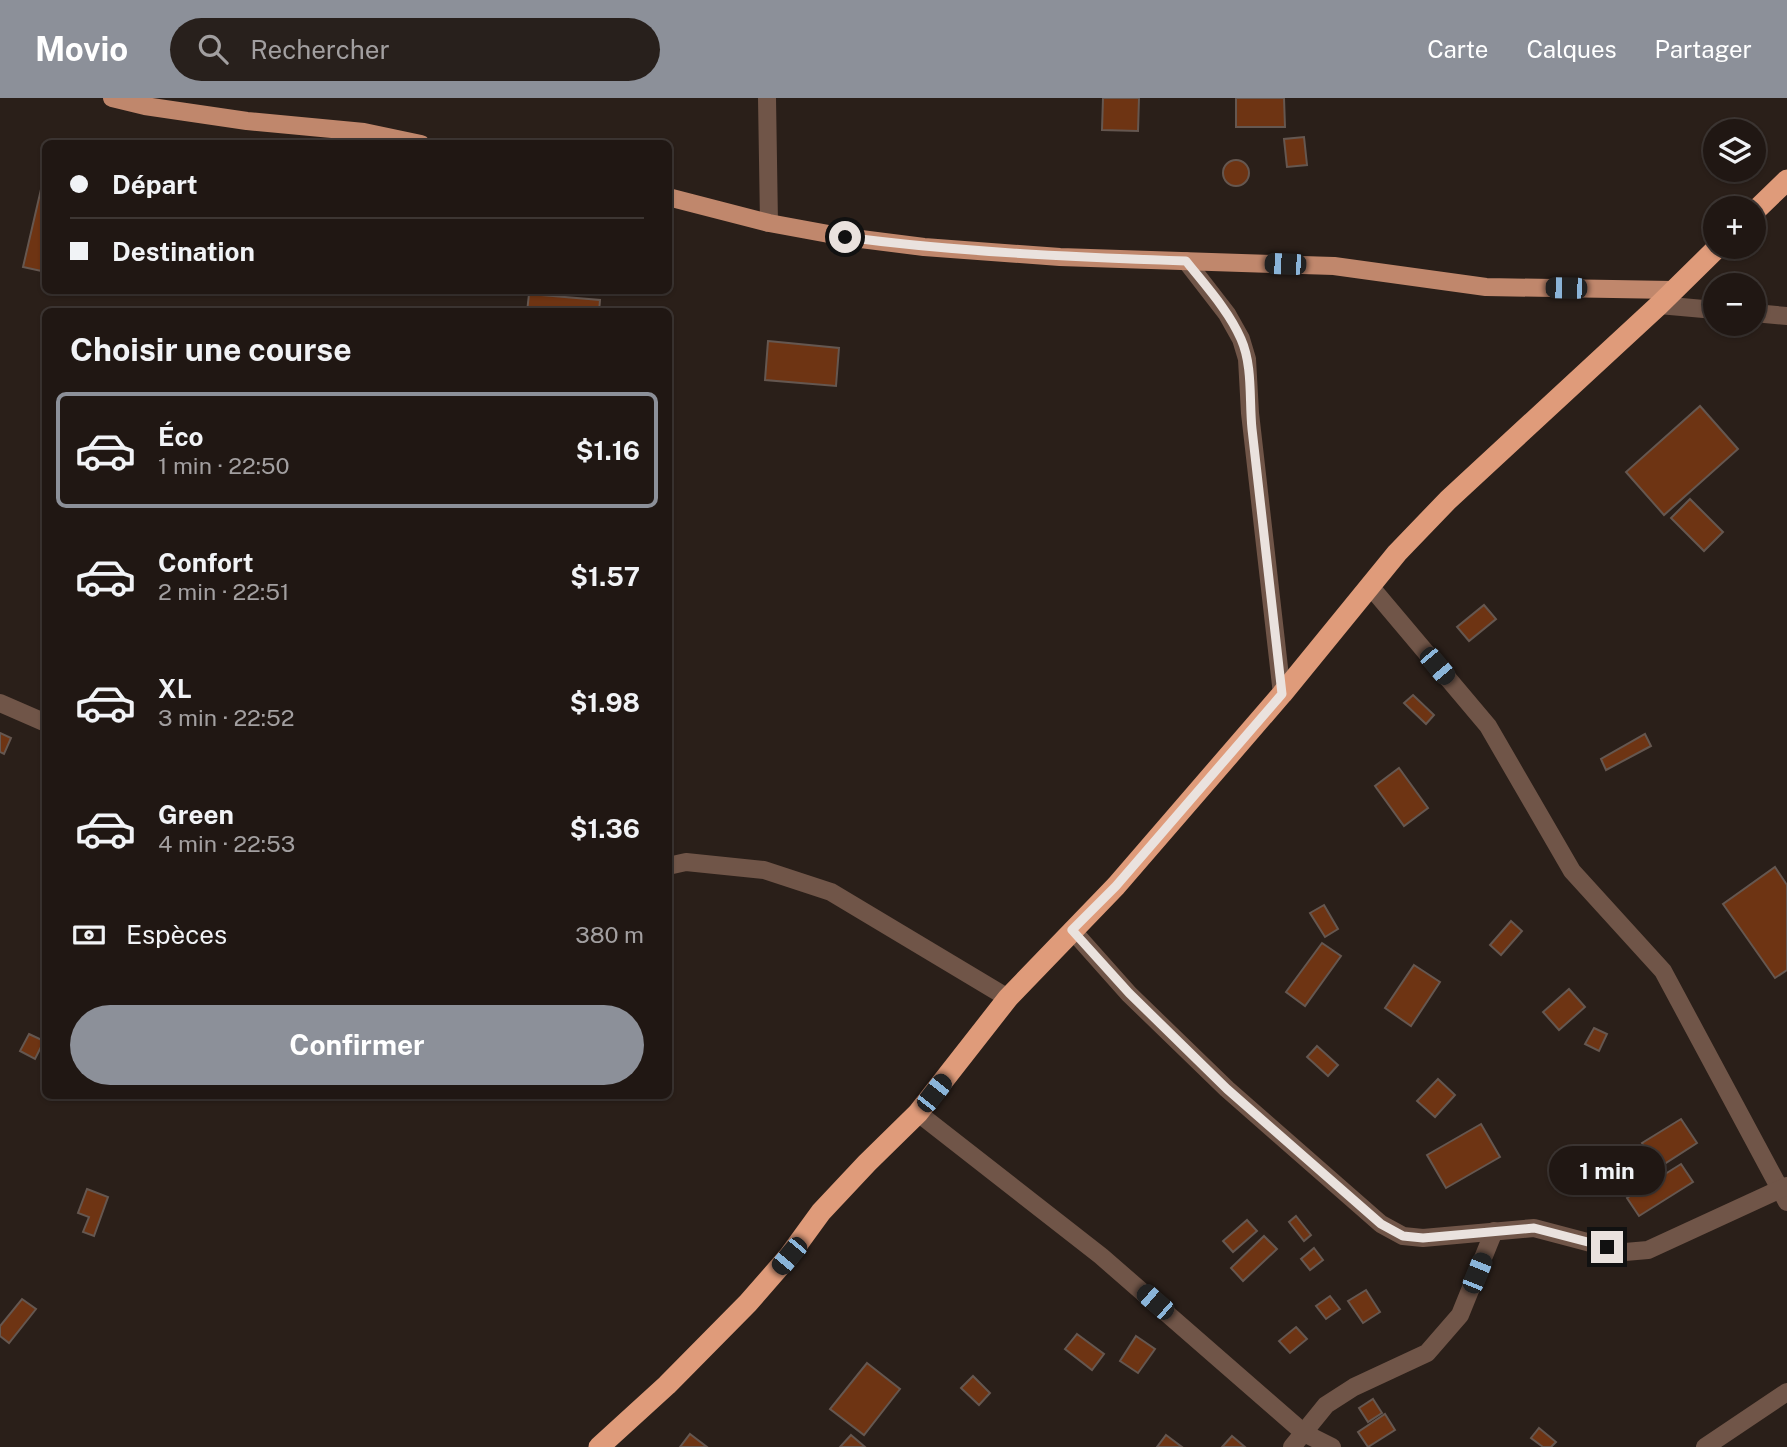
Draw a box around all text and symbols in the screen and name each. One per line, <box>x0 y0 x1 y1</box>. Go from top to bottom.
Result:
search box <box>170 18 660 81</box>
text: Movio <box>35 30 128 68</box>
icon: search <box>194 30 232 68</box>
text: Rechercher <box>250 34 390 65</box>
text: Carte <box>1427 35 1488 63</box>
text: Calques <box>1526 35 1617 63</box>
text: Partager <box>1655 35 1752 63</box>
map controls <box>1703 119 1766 336</box>
button: layers <box>1703 119 1766 182</box>
text: Départ <box>112 169 198 200</box>
button: + <box>1703 196 1766 259</box>
route start <box>829 221 861 253</box>
text: Destination <box>112 236 255 267</box>
car <box>1264 253 1307 275</box>
button: − <box>1703 273 1766 336</box>
car <box>1545 277 1588 299</box>
text: Choisir une course <box>70 331 352 368</box>
icon: car <box>74 419 137 482</box>
text: Éco <box>158 421 204 452</box>
text: $1.16 <box>576 435 640 466</box>
text: 1 min · 22:50 <box>158 452 290 479</box>
icon: car <box>74 545 137 608</box>
text: Confort <box>158 547 254 578</box>
text: $1.57 <box>570 561 640 592</box>
text: 2 min · 22:51 <box>158 578 289 605</box>
car <box>1416 643 1459 689</box>
icon: car <box>74 671 137 734</box>
text: XL <box>158 673 192 704</box>
text: $1.98 <box>570 687 640 718</box>
text: 3 min · 22:52 <box>158 704 294 731</box>
icon: car <box>74 797 137 860</box>
text: Green <box>158 799 234 830</box>
text: $1.36 <box>570 813 640 844</box>
text: 4 min · 22:53 <box>158 830 295 857</box>
icon: cash <box>70 916 108 954</box>
text: Espèces <box>126 919 227 950</box>
text: 380 m <box>575 921 644 948</box>
button: Confirmer <box>70 1005 644 1085</box>
car <box>913 1070 956 1116</box>
callout: 1 min <box>1549 1146 1665 1194</box>
text: 1 min <box>1579 1157 1635 1184</box>
route end <box>1591 1231 1623 1263</box>
car <box>768 1233 811 1279</box>
car <box>1460 1250 1495 1296</box>
car <box>1133 1280 1178 1324</box>

